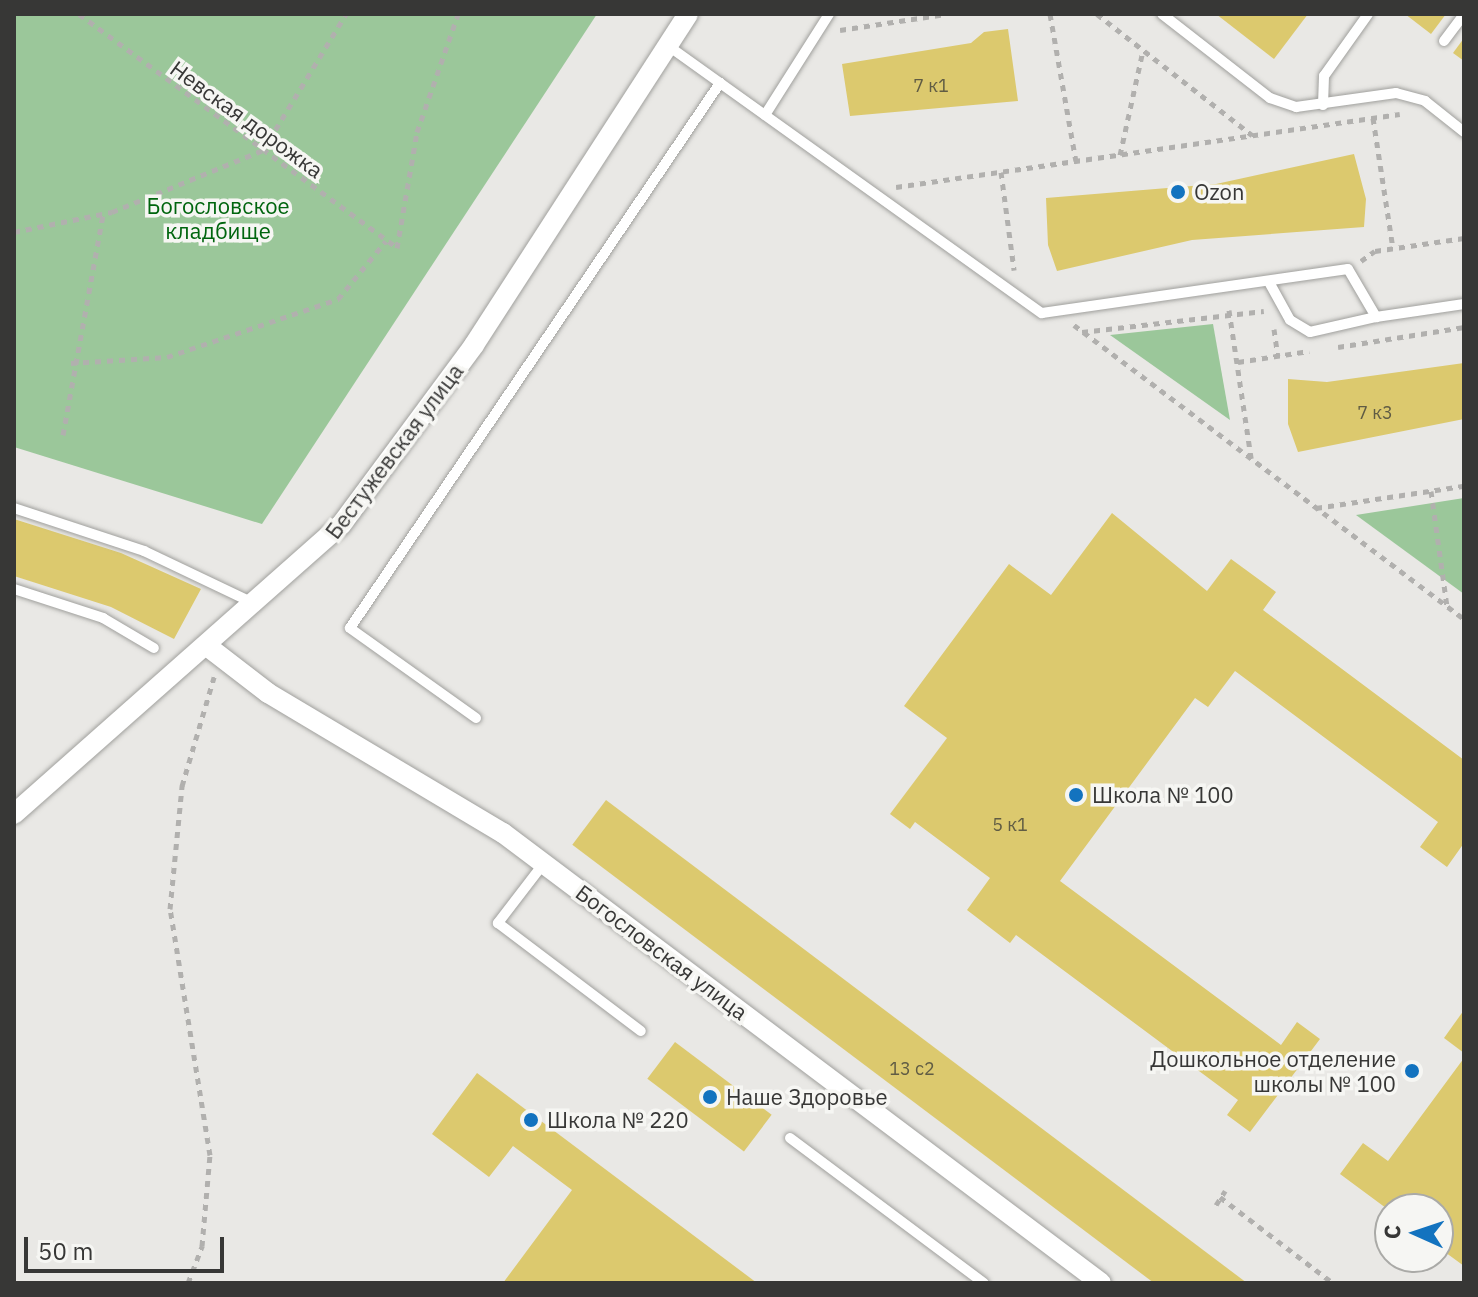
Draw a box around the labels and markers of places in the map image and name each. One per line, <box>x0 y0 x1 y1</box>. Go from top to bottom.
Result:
place label: Ozon <box>1194 179 1244 205</box>
marker: Ozon <box>1169 183 1187 201</box>
place label: Школа № 100 <box>1092 782 1234 808</box>
marker: Школа № 100 <box>1067 786 1085 804</box>
place label: Дошкольное отделение школы № 100 <box>1150 1045 1396 1096</box>
marker: Дошкольное отделение школы № 100 <box>1403 1062 1421 1080</box>
place label: Наше Здоровье <box>726 1084 887 1110</box>
marker: Наше Здоровье <box>701 1088 719 1106</box>
place label: Школа № 220 <box>547 1107 689 1133</box>
marker: Школа № 220 <box>522 1111 540 1129</box>

